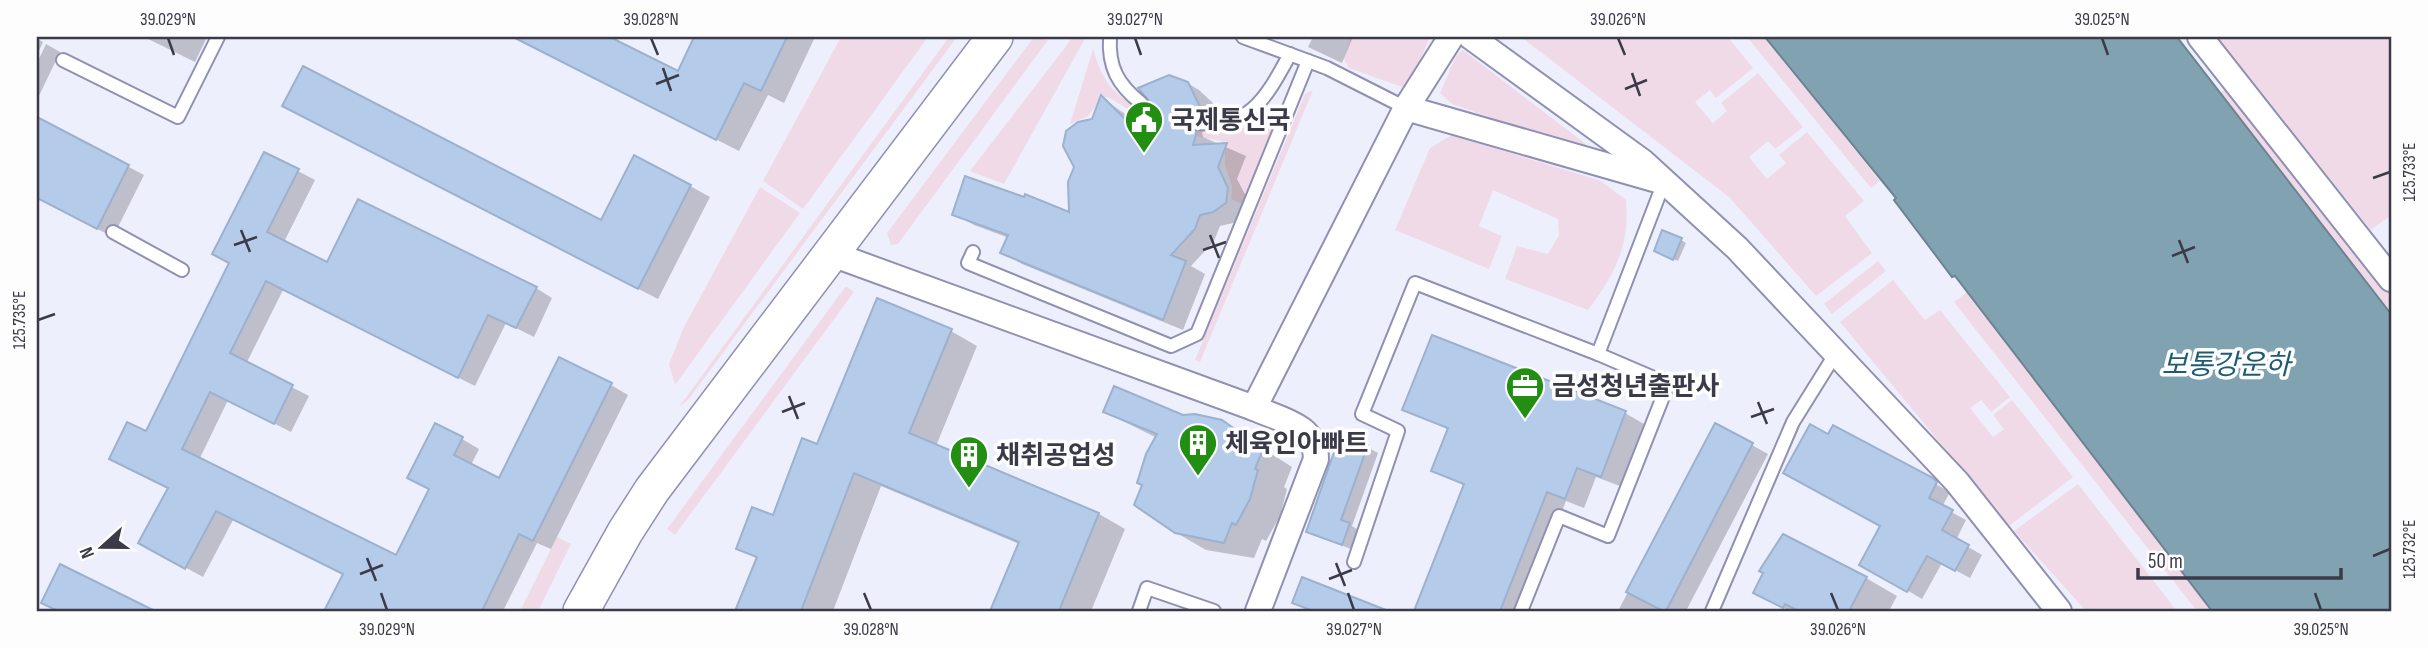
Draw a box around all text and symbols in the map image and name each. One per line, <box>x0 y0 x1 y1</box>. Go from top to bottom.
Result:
text: 39.029°N <box>140 9 196 30</box>
text: 39.028°N <box>623 9 679 30</box>
text: 39.027°N <box>1107 9 1163 30</box>
text: 39.026°N <box>1590 9 1646 30</box>
text: 39.025°N <box>2074 9 2130 30</box>
public building icon: 국제통신국 <box>1123 99 1165 154</box>
place label: 국제통신국 <box>1171 106 1291 137</box>
text: 125.733°E <box>2399 142 2420 202</box>
text: 125.735°E <box>9 291 30 349</box>
water label: 보통강운하 <box>2162 349 2294 382</box>
office icon: 금성청년출판사 <box>1504 365 1546 420</box>
place label: 금성청년출판사 <box>1552 372 1720 403</box>
building icon: 체육인아빠트 <box>1177 422 1219 477</box>
place label: 체육인아빠트 <box>1225 429 1369 460</box>
building icon: 채취공업성 <box>948 434 990 489</box>
place label: 채취공업성 <box>996 441 1116 472</box>
north arrow <box>66 512 136 582</box>
text: 125.732°E <box>2399 520 2420 578</box>
scale bar <box>2138 536 2340 580</box>
text: N <box>75 544 100 561</box>
text: 50 m <box>2148 549 2183 574</box>
text: 39.029°N <box>359 619 415 640</box>
text: 39.028°N <box>843 619 899 640</box>
text: 39.027°N <box>1326 619 1382 640</box>
text: 39.026°N <box>1810 619 1866 640</box>
text: 39.025°N <box>2293 619 2349 640</box>

